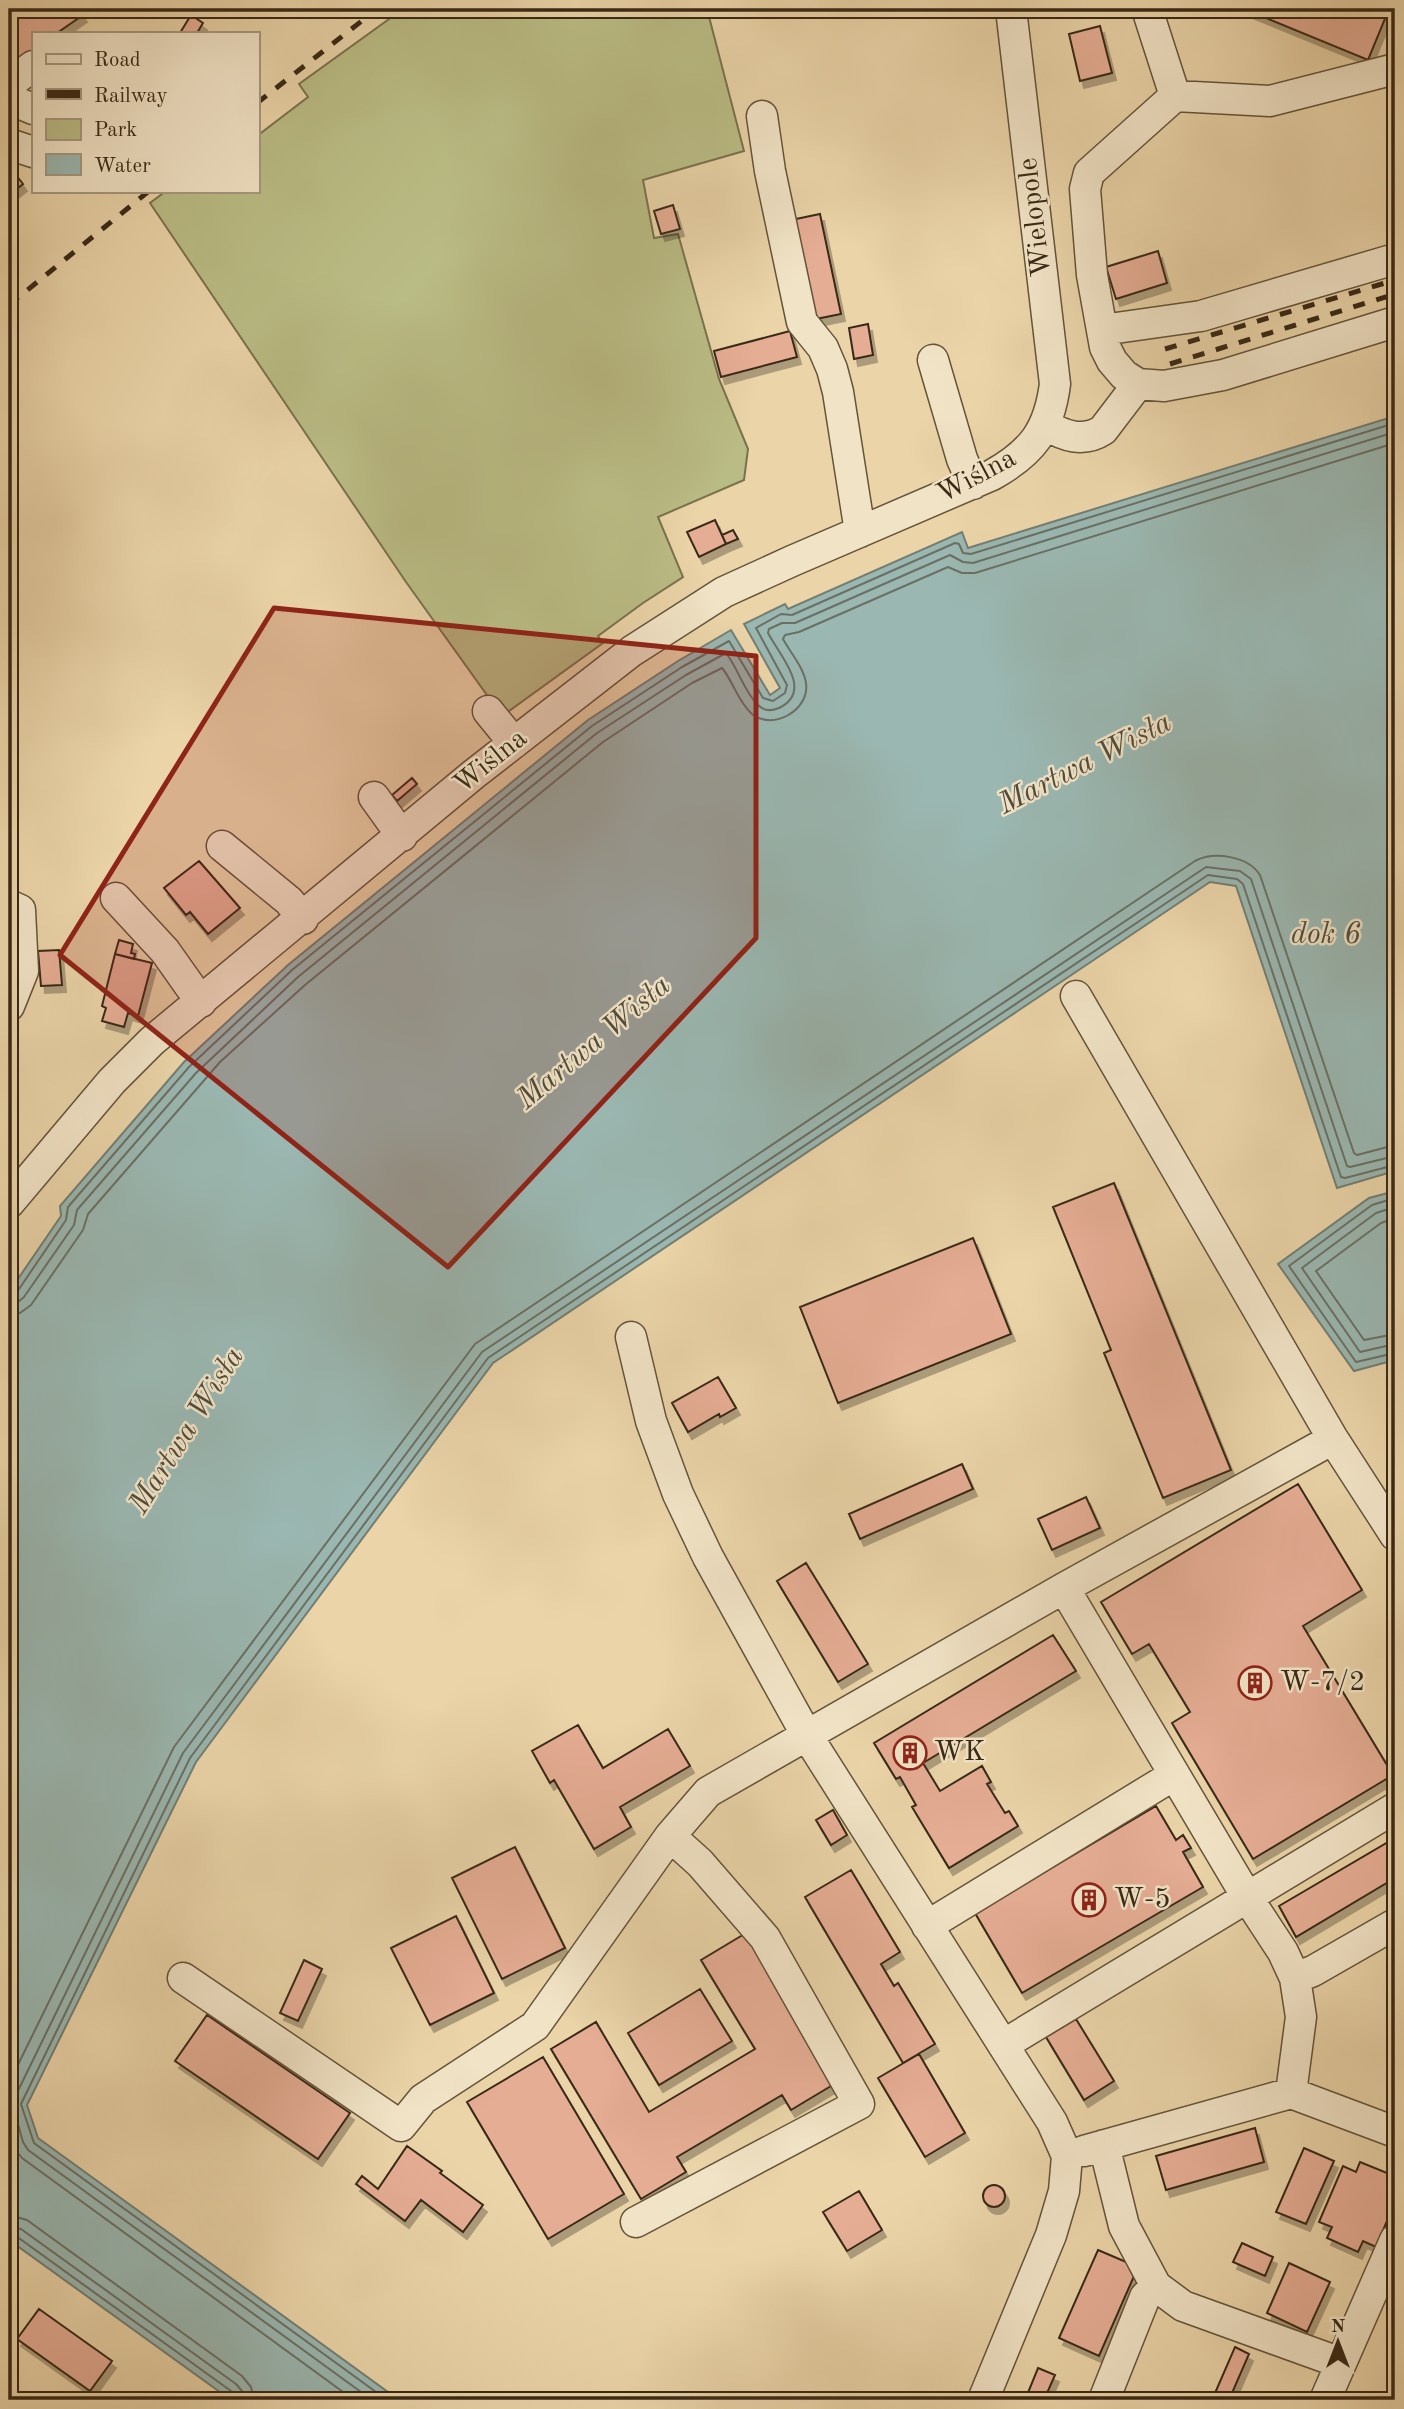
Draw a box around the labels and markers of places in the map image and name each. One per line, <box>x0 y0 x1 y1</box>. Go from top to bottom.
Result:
building icon: W-7/2 <box>1236 1664 1274 1702</box>
place label: W-7/2 <box>1280 1669 1365 1697</box>
building icon: WK <box>891 1734 929 1772</box>
place label: WK <box>934 1739 985 1767</box>
building icon: W-5 <box>1070 1881 1108 1919</box>
place label: W-5 <box>1114 1886 1171 1914</box>

